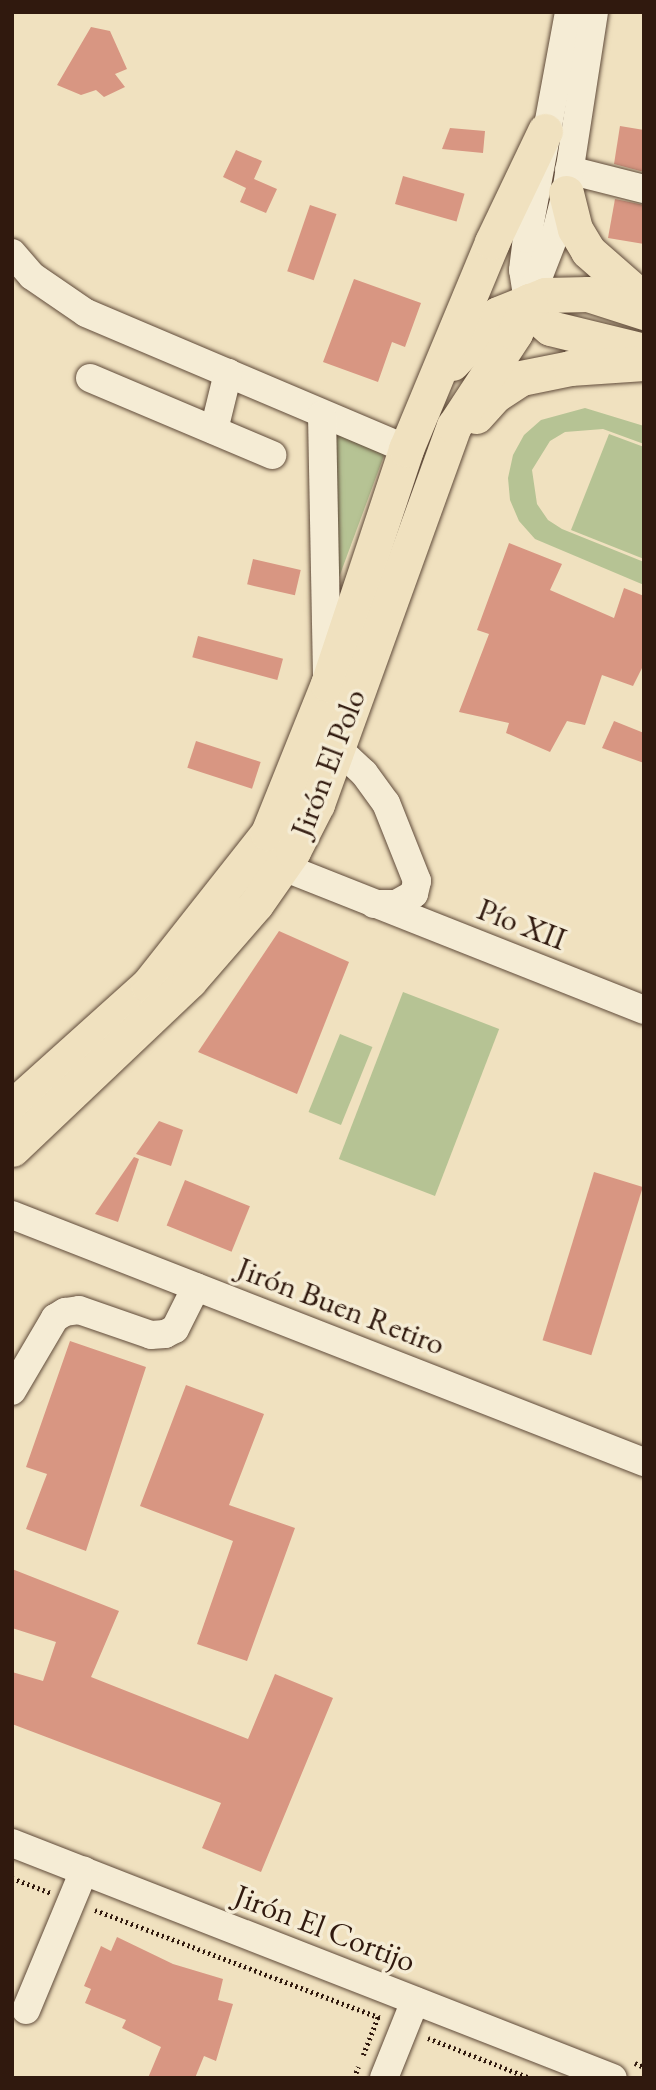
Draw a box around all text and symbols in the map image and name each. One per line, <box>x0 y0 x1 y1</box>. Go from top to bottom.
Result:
street label: Jirón El Polo <box>282 683 374 843</box>
street label: Pío XII <box>472 890 572 958</box>
street label: Jirón Buen Retiro <box>232 1249 450 1363</box>
street label: Jirón El Cortijo <box>229 1876 421 1980</box>

